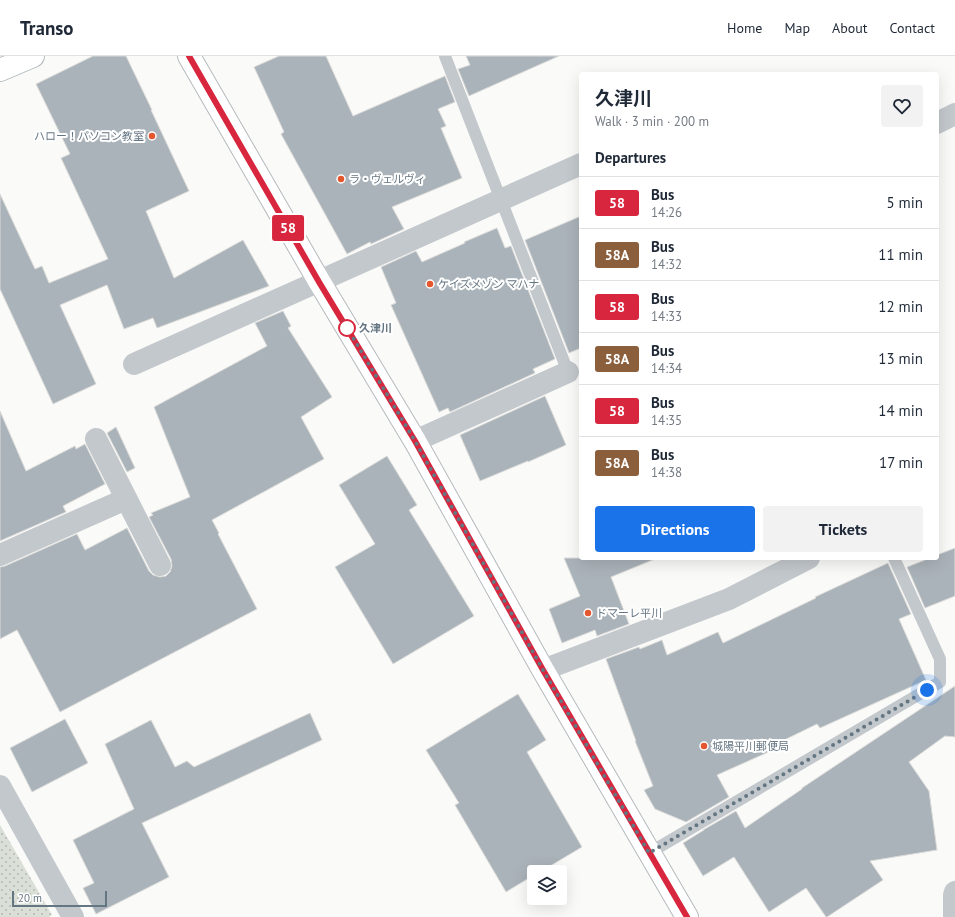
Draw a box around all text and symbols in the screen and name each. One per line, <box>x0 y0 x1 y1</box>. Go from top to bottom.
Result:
text: Transo <box>20 16 73 40</box>
text: Home <box>727 19 762 37</box>
text: Map <box>784 19 810 37</box>
text: About <box>832 19 868 37</box>
text: Contact <box>890 19 935 37</box>
button: heart <box>881 85 923 127</box>
text: 久津川 <box>595 86 652 110</box>
text: Walk · 3 min · 200 m <box>595 113 709 130</box>
place label: ハロー！パソコン教室 <box>34 129 144 143</box>
marker: ハロー！パソコン教室 <box>147 131 157 141</box>
text: Departures <box>595 148 666 167</box>
place label: ラ・ヴェルヴィ <box>349 172 426 186</box>
marker: ラ・ヴェルヴィ <box>336 174 346 184</box>
text: Bus <box>651 185 674 204</box>
text: 5 min <box>886 193 923 212</box>
text: 58 <box>609 194 625 212</box>
text: 14:26 <box>651 204 682 221</box>
line badge: 58 <box>270 215 306 241</box>
text: 58 <box>280 219 296 237</box>
text: Bus <box>651 237 674 256</box>
text: 11 min <box>878 245 923 264</box>
text: 58A <box>605 246 629 264</box>
text: 14:32 <box>651 256 682 273</box>
place label: ケイズメゾン マハナ <box>438 277 539 291</box>
marker: ケイズメゾン マハナ <box>425 279 435 289</box>
text: Bus <box>651 289 674 308</box>
text: 12 min <box>878 297 923 316</box>
text: 58 <box>609 298 625 316</box>
text: 14:33 <box>651 308 682 325</box>
marker: 久津川 <box>338 319 356 337</box>
place label: 久津川 <box>359 321 392 335</box>
text: Bus <box>651 341 674 360</box>
text: 13 min <box>878 349 923 368</box>
text: 58A <box>605 350 629 368</box>
text: 14:34 <box>651 360 682 377</box>
text: Bus <box>651 393 674 412</box>
text: 14 min <box>878 401 923 420</box>
text: 58 <box>609 402 625 420</box>
text: 14:35 <box>651 412 682 429</box>
text: Bus <box>651 445 674 464</box>
text: 17 min <box>879 453 923 472</box>
text: 58A <box>605 454 629 472</box>
text: 14:38 <box>651 464 682 481</box>
button: Directions <box>595 506 755 552</box>
button: Tickets <box>763 506 923 552</box>
place label: ドマーレ平川 <box>596 606 662 620</box>
marker: ドマーレ平川 <box>583 608 593 618</box>
your location <box>917 680 937 700</box>
place label: 城陽平川郵便局 <box>712 739 789 753</box>
marker: 城陽平川郵便局 <box>699 741 709 751</box>
map controls <box>527 865 567 905</box>
button: layers <box>527 865 567 905</box>
scale bar <box>12 889 107 908</box>
text: 20 m <box>18 891 42 905</box>

